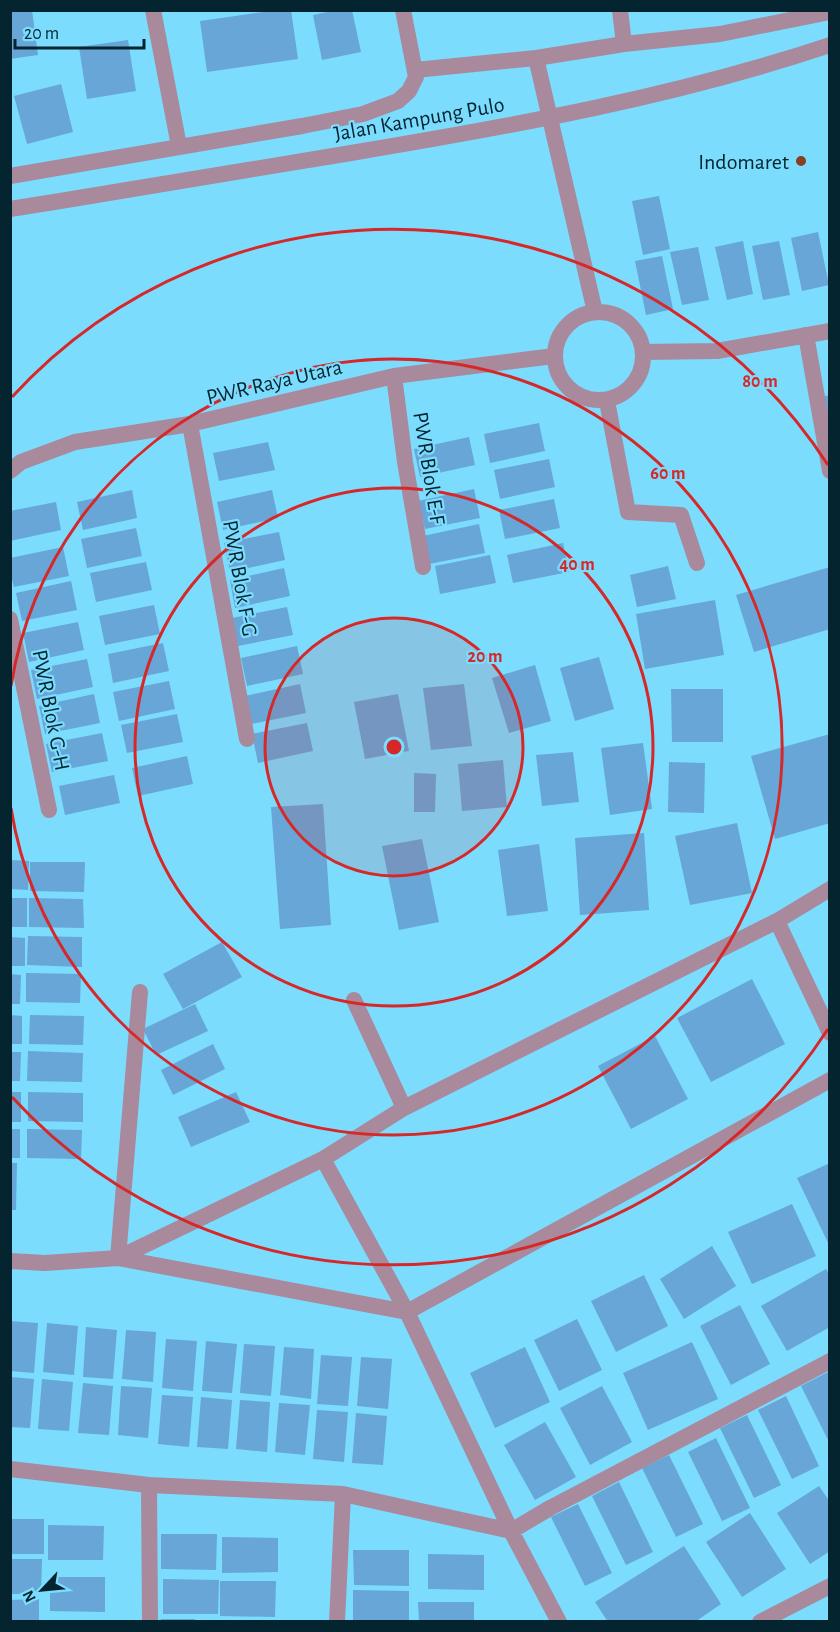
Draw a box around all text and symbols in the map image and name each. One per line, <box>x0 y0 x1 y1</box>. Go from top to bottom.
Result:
scale bar <box>15 12 144 50</box>
text: 20 m <box>24 25 59 43</box>
street label: Jalan Kampung Pulo <box>332 93 506 145</box>
place label: Indomaret <box>698 151 789 173</box>
marker: Indomaret <box>794 154 808 168</box>
street label: PWR Raya Utara <box>204 356 344 408</box>
text: 80 m <box>742 373 778 391</box>
street label: PWR Blok E-F <box>409 410 449 527</box>
text: 60 m <box>650 465 686 483</box>
street label: PWR Blok F-G <box>219 518 261 638</box>
text: 40 m <box>559 556 595 574</box>
street label: PWR Blok G-H <box>29 648 74 772</box>
text: 20 m <box>467 648 503 666</box>
centre of rings <box>384 737 404 757</box>
north arrow <box>12 1560 72 1620</box>
text: N <box>20 1588 39 1605</box>

